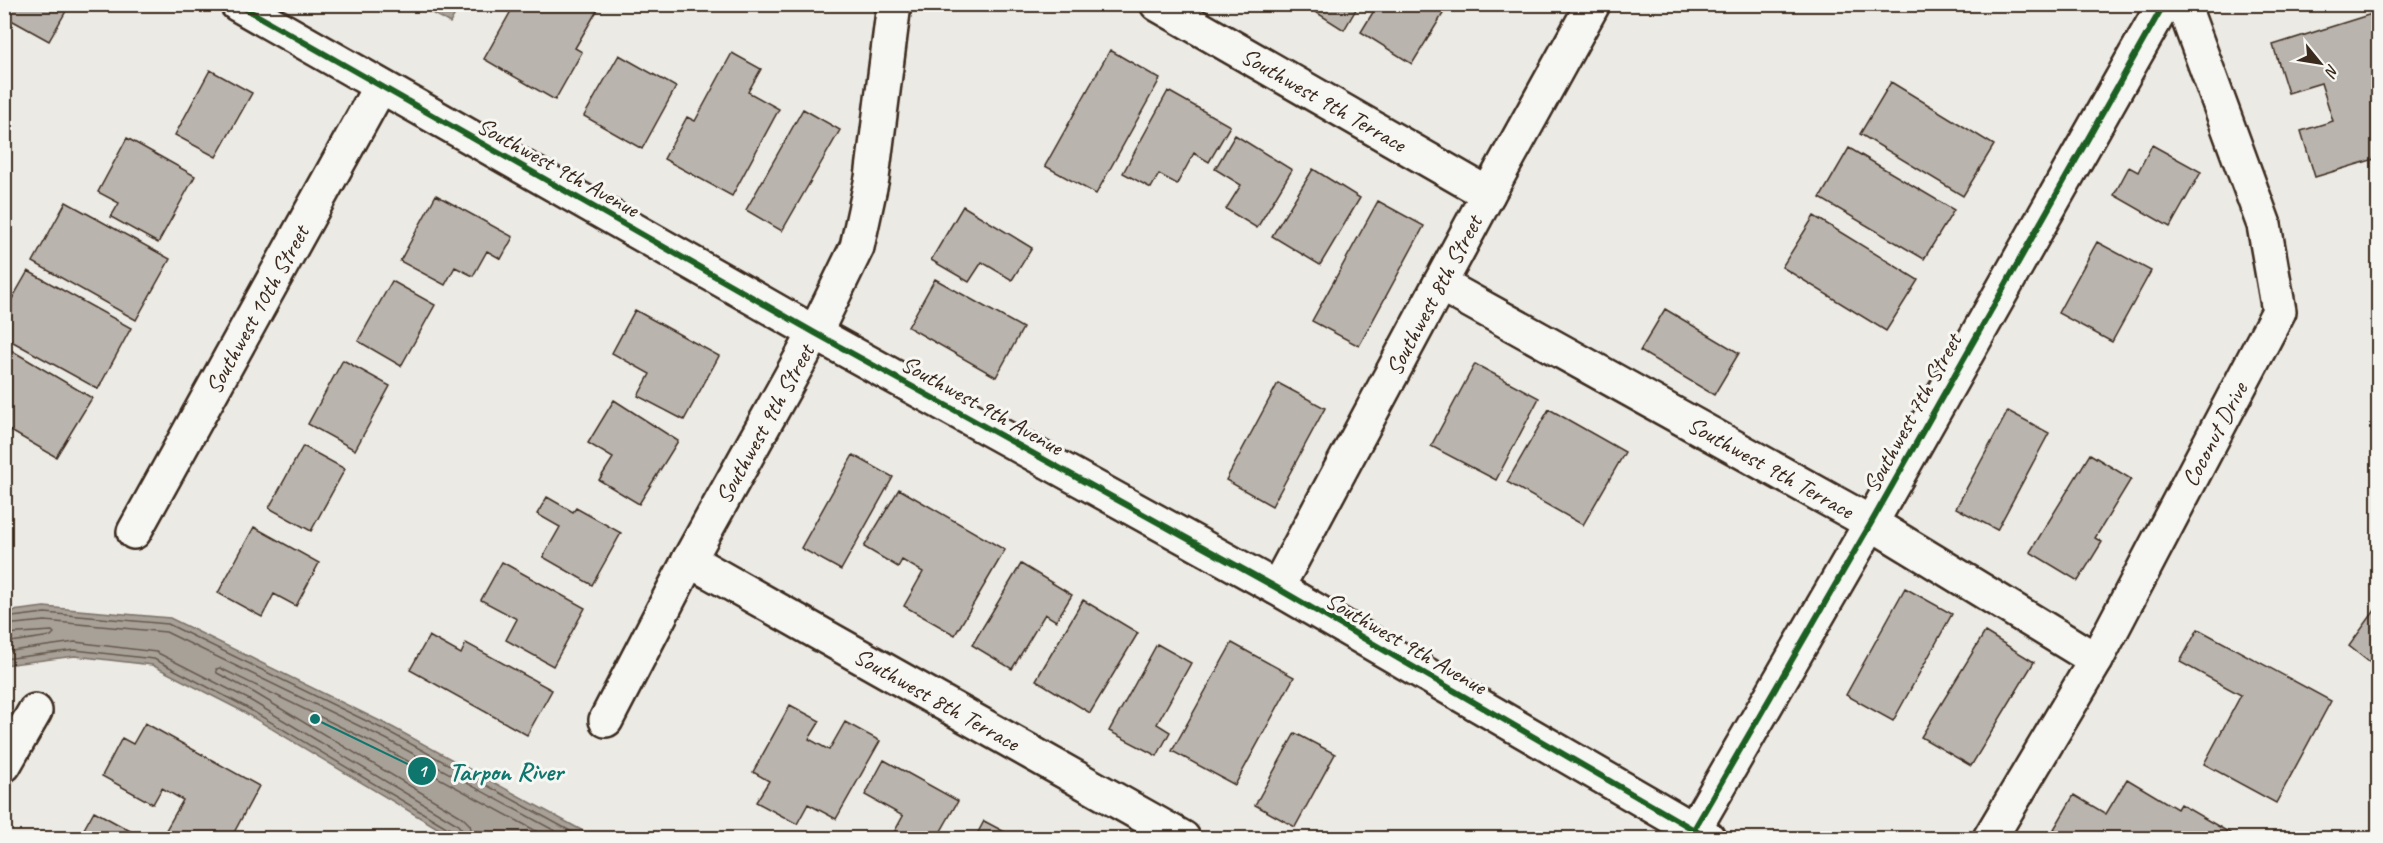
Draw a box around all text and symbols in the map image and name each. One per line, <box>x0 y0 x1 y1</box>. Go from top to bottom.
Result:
north arrow <box>2290 33 2350 93</box>
street label: Southwest 9th Terrace <box>1236 40 1413 160</box>
text: N <box>2319 61 2343 82</box>
street label: Southwest 9th Avenue <box>472 110 646 225</box>
street label: Southwest 8th Street <box>1379 208 1490 381</box>
street label: Southwest 10th Street <box>198 218 316 399</box>
street label: Southwest 7th Street <box>1856 327 1969 498</box>
street label: Southwest 9th Street <box>708 337 822 509</box>
street label: Southwest 9th Avenue <box>896 348 1070 463</box>
street label: Coconut Drive <box>2175 375 2255 492</box>
street label: Southwest 9th Terrace <box>1682 409 1861 526</box>
street label: Southwest 9th Avenue <box>1320 585 1494 702</box>
street label: Southwest 8th Terrace <box>848 641 1026 759</box>
callout: Tarpon River <box>407 749 575 793</box>
text: Tarpon River <box>449 755 566 788</box>
text: 1 <box>418 760 428 782</box>

